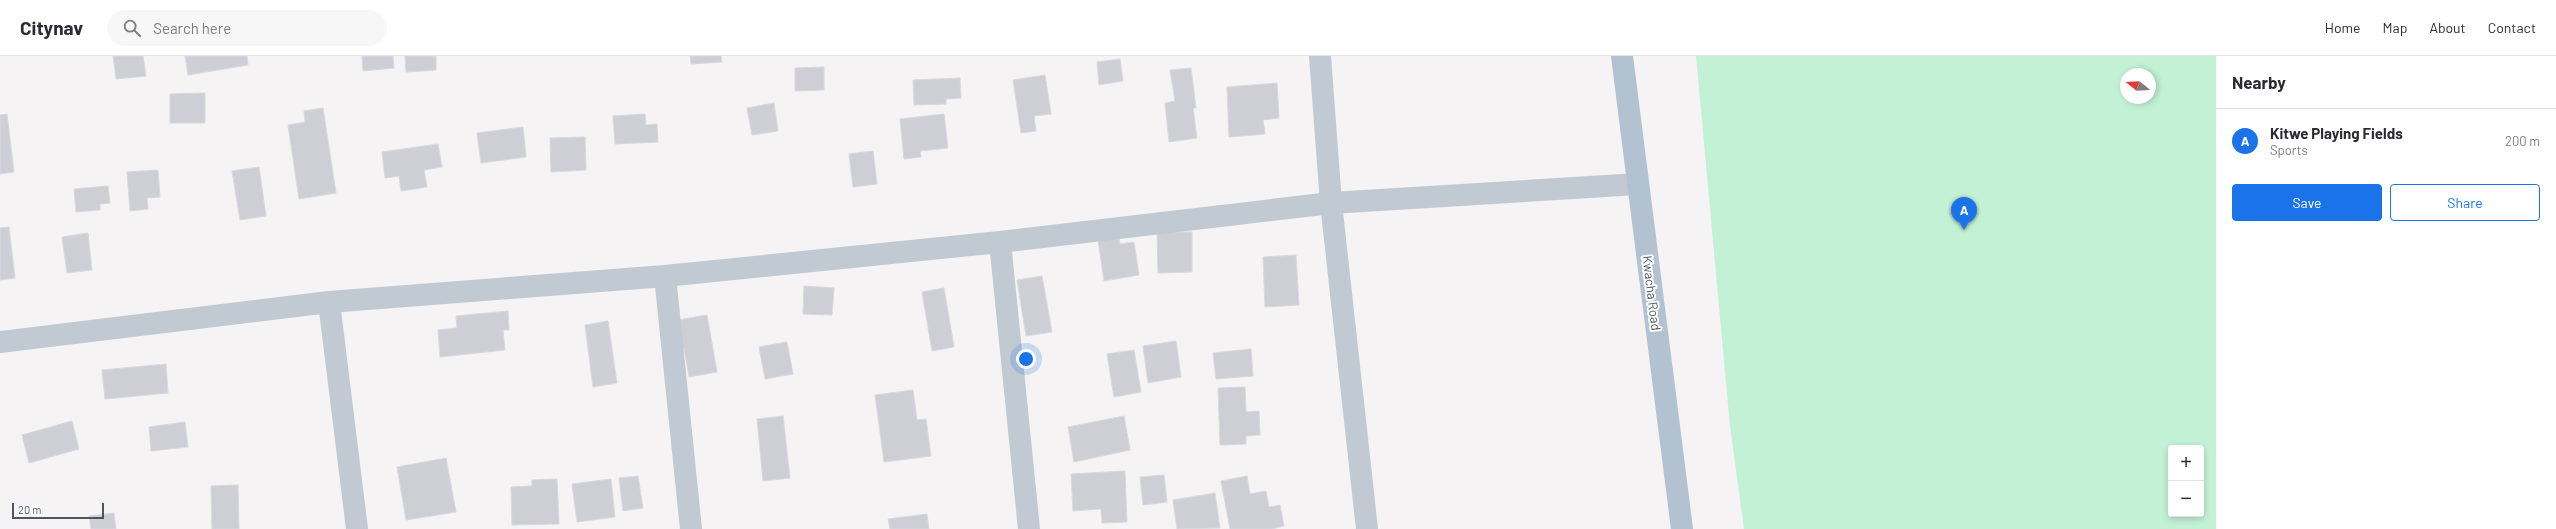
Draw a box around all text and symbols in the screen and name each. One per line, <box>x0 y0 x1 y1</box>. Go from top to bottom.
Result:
search box <box>107 10 387 46</box>
text: Citynav <box>20 16 83 39</box>
icon: search <box>121 17 143 39</box>
text: Search here <box>153 19 231 37</box>
text: Home <box>2325 19 2361 36</box>
text: Map <box>2383 19 2407 36</box>
text: About <box>2429 19 2466 36</box>
text: Contact <box>2488 19 2536 36</box>
north arrow <box>2120 68 2156 104</box>
text: Nearby <box>2232 72 2286 92</box>
text: Kitwe Playing Fields <box>2270 124 2403 142</box>
text: A <box>2241 133 2249 149</box>
text: 200 m <box>2505 133 2540 149</box>
text: Sports <box>2270 142 2308 158</box>
button: Save <box>2232 184 2382 221</box>
button: Share <box>2390 184 2540 221</box>
pin: A <box>1951 197 1977 230</box>
street label: Kwacha Road <box>1639 255 1665 331</box>
your location <box>1016 349 1036 369</box>
map controls <box>2168 445 2204 517</box>
button: + <box>2168 445 2204 481</box>
button: − <box>2168 481 2204 517</box>
scale bar <box>12 501 104 520</box>
text: 20 m <box>18 503 41 516</box>

